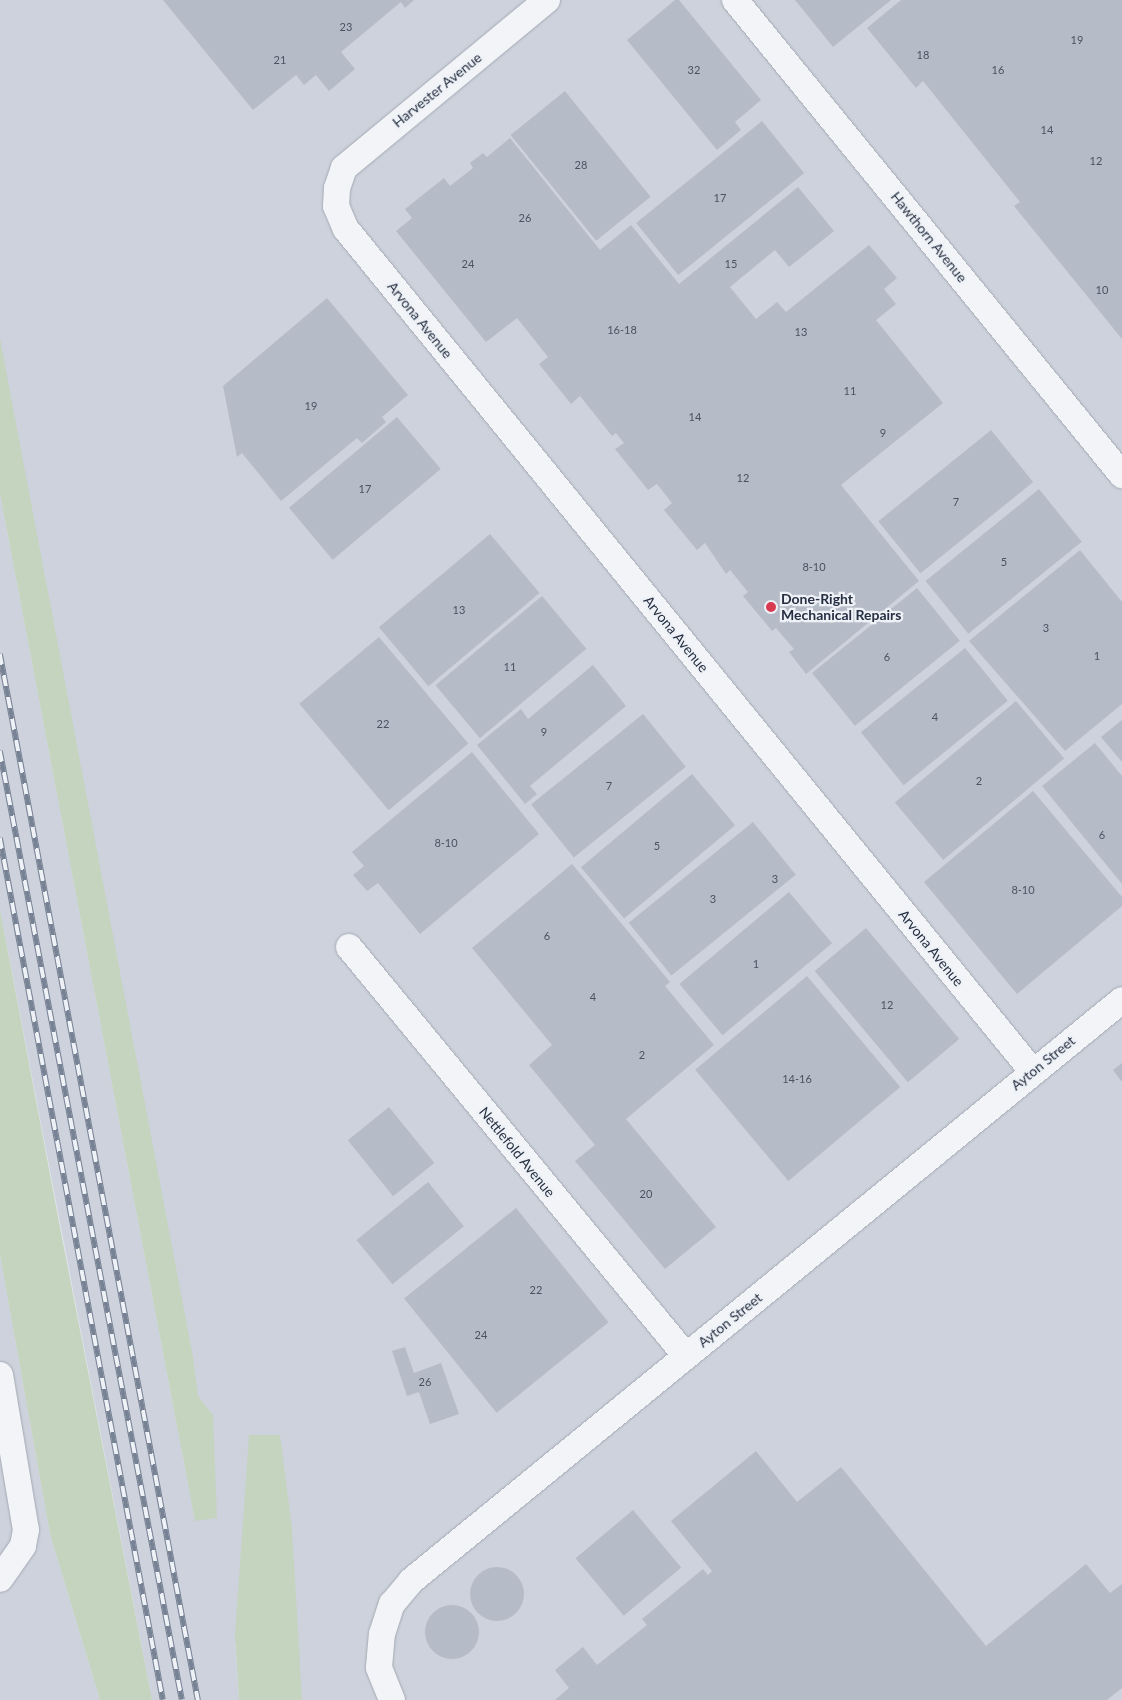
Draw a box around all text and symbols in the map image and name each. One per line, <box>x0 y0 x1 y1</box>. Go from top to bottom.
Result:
house number: 23 <box>340 20 352 34</box>
house number: 19 <box>1071 33 1083 47</box>
house number: 18 <box>917 48 929 62</box>
street label: Harvester Avenue <box>389 49 485 131</box>
house number: 21 <box>274 53 286 67</box>
house number: 32 <box>688 63 700 77</box>
house number: 16 <box>992 63 1004 77</box>
house number: 14 <box>1041 123 1053 137</box>
house number: 12 <box>1090 154 1102 168</box>
house number: 28 <box>575 158 587 172</box>
street label: Hawthorn Avenue <box>887 188 971 286</box>
house number: 17 <box>714 191 726 205</box>
house number: 26 <box>519 211 531 225</box>
house number: 24 <box>462 257 474 271</box>
house number: 15 <box>725 257 737 271</box>
street label: Arvona Avenue <box>384 278 456 362</box>
house number: 10 <box>1096 283 1108 297</box>
house number: 16-18 <box>607 323 637 337</box>
house number: 13 <box>795 325 807 339</box>
house number: 11 <box>844 384 856 398</box>
house number: 19 <box>305 399 317 413</box>
house number: 14 <box>689 410 701 424</box>
house number: 9 <box>880 426 886 440</box>
house number: 12 <box>737 471 749 485</box>
house number: 17 <box>359 482 371 496</box>
house number: 7 <box>953 495 959 509</box>
house number: 5 <box>1001 555 1007 569</box>
house number: 8-10 <box>802 560 826 574</box>
place label: Done-Right Mechanical Repairs <box>781 591 901 624</box>
street label: Arvona Avenue <box>640 592 712 676</box>
marker: Done-Right Mechanical Repairs <box>765 601 777 613</box>
house number: 13 <box>453 603 465 617</box>
house number: 3 <box>1043 621 1049 635</box>
house number: 1 <box>1094 649 1100 663</box>
house number: 6 <box>884 650 890 664</box>
house number: 11 <box>504 660 516 674</box>
house number: 4 <box>932 710 938 724</box>
house number: 22 <box>377 717 389 731</box>
house number: 9 <box>541 725 547 739</box>
house number: 2 <box>976 774 982 788</box>
house number: 7 <box>606 779 612 793</box>
house number: 6 <box>1099 828 1105 842</box>
house number: 8-10 <box>434 836 458 850</box>
house number: 5 <box>654 839 660 853</box>
house number: 3 <box>772 872 778 886</box>
house number: 8-10 <box>1011 883 1035 897</box>
house number: 3 <box>710 892 716 906</box>
street label: Arvona Avenue <box>895 906 967 990</box>
house number: 6 <box>544 929 550 943</box>
house number: 1 <box>753 957 759 971</box>
house number: 4 <box>590 990 596 1004</box>
house number: 12 <box>881 998 893 1012</box>
street label: Ayton Street <box>1008 1032 1078 1094</box>
house number: 2 <box>639 1048 645 1062</box>
house number: 14-16 <box>782 1072 812 1086</box>
street label: Nettlefold Avenue <box>475 1103 559 1201</box>
house number: 20 <box>640 1187 652 1201</box>
house number: 22 <box>530 1283 542 1297</box>
street label: Ayton Street <box>695 1289 765 1351</box>
house number: 24 <box>475 1328 487 1342</box>
house number: 26 <box>419 1375 431 1389</box>

